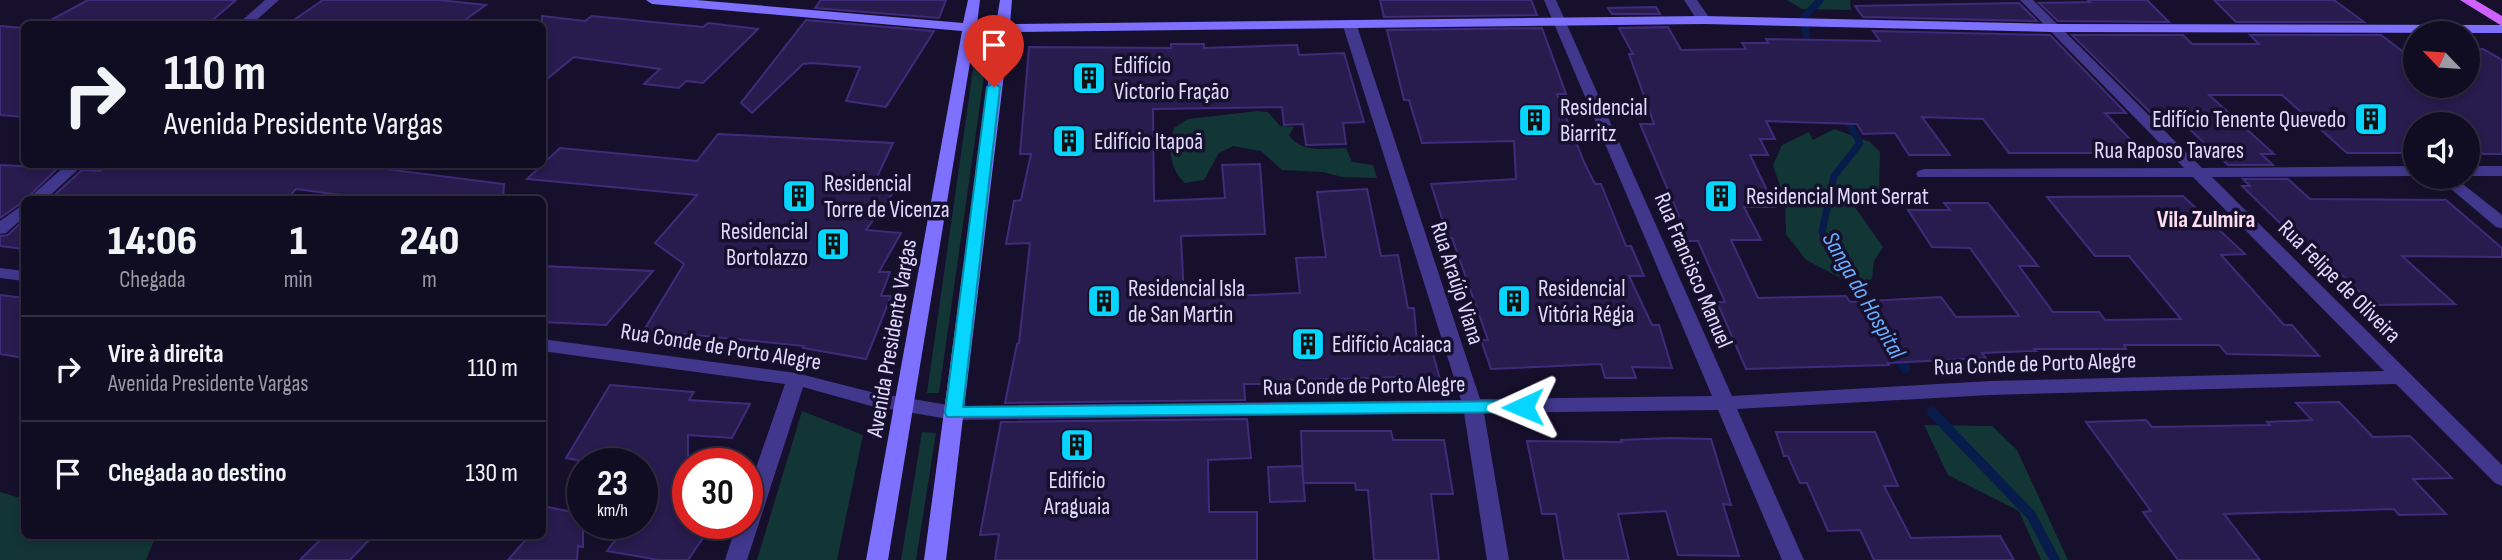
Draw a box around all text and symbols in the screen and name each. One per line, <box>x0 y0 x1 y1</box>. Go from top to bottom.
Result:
pin <box>964 15 1024 87</box>
north arrow <box>2403 21 2480 98</box>
map controls <box>2403 21 2480 189</box>
icon: arrive <box>975 26 1013 64</box>
text: 110 m <box>164 45 266 104</box>
icon: right <box>49 49 140 140</box>
place label: Edifício Victorio Fração <box>1114 52 1229 106</box>
building icon: Edifício Victorio Fração <box>1070 59 1108 97</box>
place label: Residencial Biarritz <box>1560 94 1647 148</box>
building icon: Edifício Tenente Quevedo <box>2352 100 2390 138</box>
building icon: Residencial Biarritz <box>1516 101 1554 139</box>
text: Avenida Presidente Vargas <box>164 105 443 144</box>
place label: Edifício Tenente Quevedo <box>2152 106 2346 134</box>
button: sound <box>2403 112 2480 189</box>
building icon: Edifício Itapoã <box>1050 122 1088 160</box>
place label: Edifício Itapoã <box>1094 128 1203 156</box>
street label: Rua Raposo Tavares <box>2094 137 2244 165</box>
place label: Residencial Torre de Vicenza <box>824 170 950 224</box>
building icon: Residencial Torre de Vicenza <box>780 177 818 215</box>
building icon: Residencial Mont Serrat <box>1702 177 1740 215</box>
place label: Residencial Mont Serrat <box>1746 183 1929 211</box>
street label: Rua Francisco Manuel <box>1648 189 1738 352</box>
district label: Vila Zulmira <box>2157 205 2255 234</box>
street label: Rua Felipe de Oliveira <box>2272 215 2406 349</box>
text: 14:06 <box>108 216 197 267</box>
text: 1 <box>290 216 307 267</box>
text: 240 <box>399 216 459 267</box>
place label: Residencial Bortolazzo <box>721 218 808 272</box>
street label: Rua Araújo Viana <box>1424 218 1490 348</box>
building icon: Residencial Bortolazzo <box>814 225 852 263</box>
water label: Sanga do Hospital <box>1816 227 1912 364</box>
street label: Avenida Presidente Vargas <box>861 237 923 440</box>
text: Chegada <box>119 266 186 294</box>
text: min <box>284 266 313 294</box>
text: m <box>422 266 437 294</box>
place label: Residencial Isla de San Martin <box>1128 275 1245 329</box>
place label: Residencial Vitória Régia <box>1538 275 1634 329</box>
building icon: Residencial Isla de San Martin <box>1085 282 1123 320</box>
building icon: Residencial Vitória Régia <box>1495 282 1533 320</box>
street label: Rua Conde de Porto Alegre <box>619 317 823 377</box>
building icon: Edifício Acaiaca <box>1289 325 1327 363</box>
place label: Edifício Acaiaca <box>1332 331 1452 359</box>
text: Vire à direita <box>108 339 224 370</box>
street label: Rua Conde de Porto Alegre <box>1933 346 2137 382</box>
icon: right <box>49 350 87 388</box>
text: 110 m <box>467 353 518 384</box>
text: Avenida Presidente Vargas <box>108 370 309 398</box>
street label: Rua Conde de Porto Alegre <box>1263 370 1466 402</box>
position arrow <box>1486 370 1560 444</box>
building icon: Edifício Araguaia <box>1058 426 1096 464</box>
speed limit sign: 30 <box>672 448 763 539</box>
icon: arrive <box>49 455 87 493</box>
text: Chegada ao destino <box>108 458 287 489</box>
text: 130 m <box>466 458 518 489</box>
text: 23 <box>597 463 628 506</box>
place label: Edifício Araguaia <box>1043 467 1110 521</box>
text: km/h <box>597 500 628 521</box>

